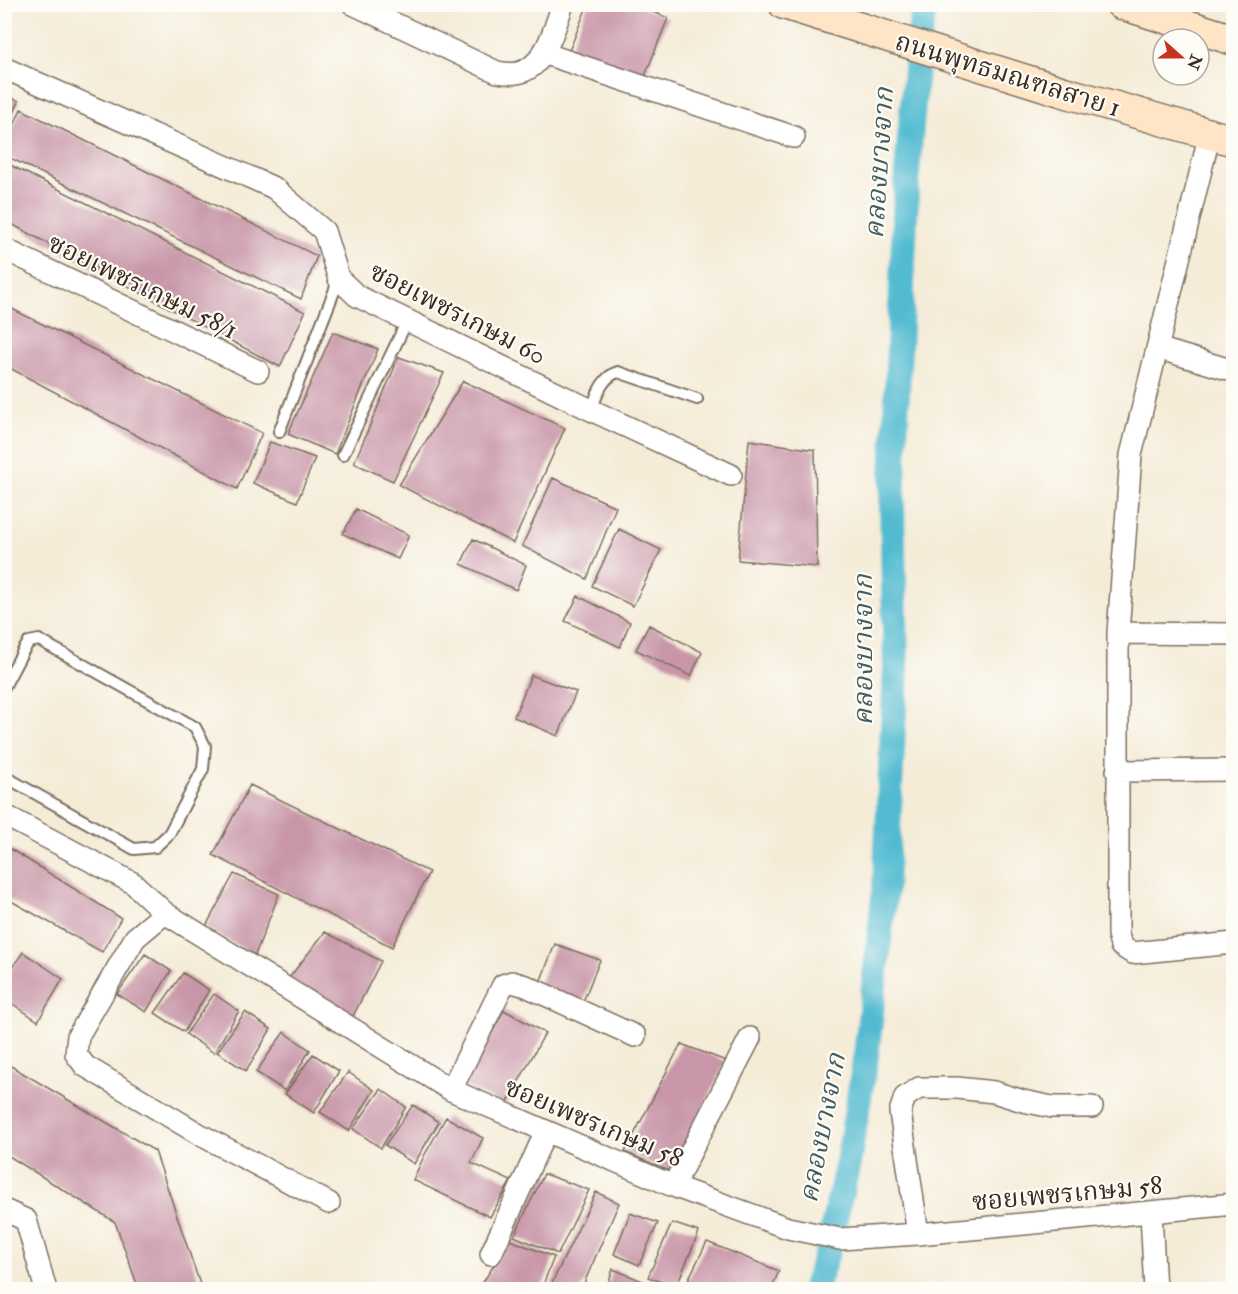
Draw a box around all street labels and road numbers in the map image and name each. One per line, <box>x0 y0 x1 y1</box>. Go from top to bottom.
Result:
street label: ถนนพุทธมณฑลสาย 1 <box>891 25 1124 125</box>
street label: ซอยเพชรเกษม 58/1 <box>43 227 243 347</box>
street label: ซอยเพชรเกษม 60 <box>364 256 551 372</box>
street label: ซอยเพชรเกษม 58 <box>500 1071 688 1175</box>
street label: ซอยเพชรเกษม 58 <box>971 1170 1164 1218</box>

